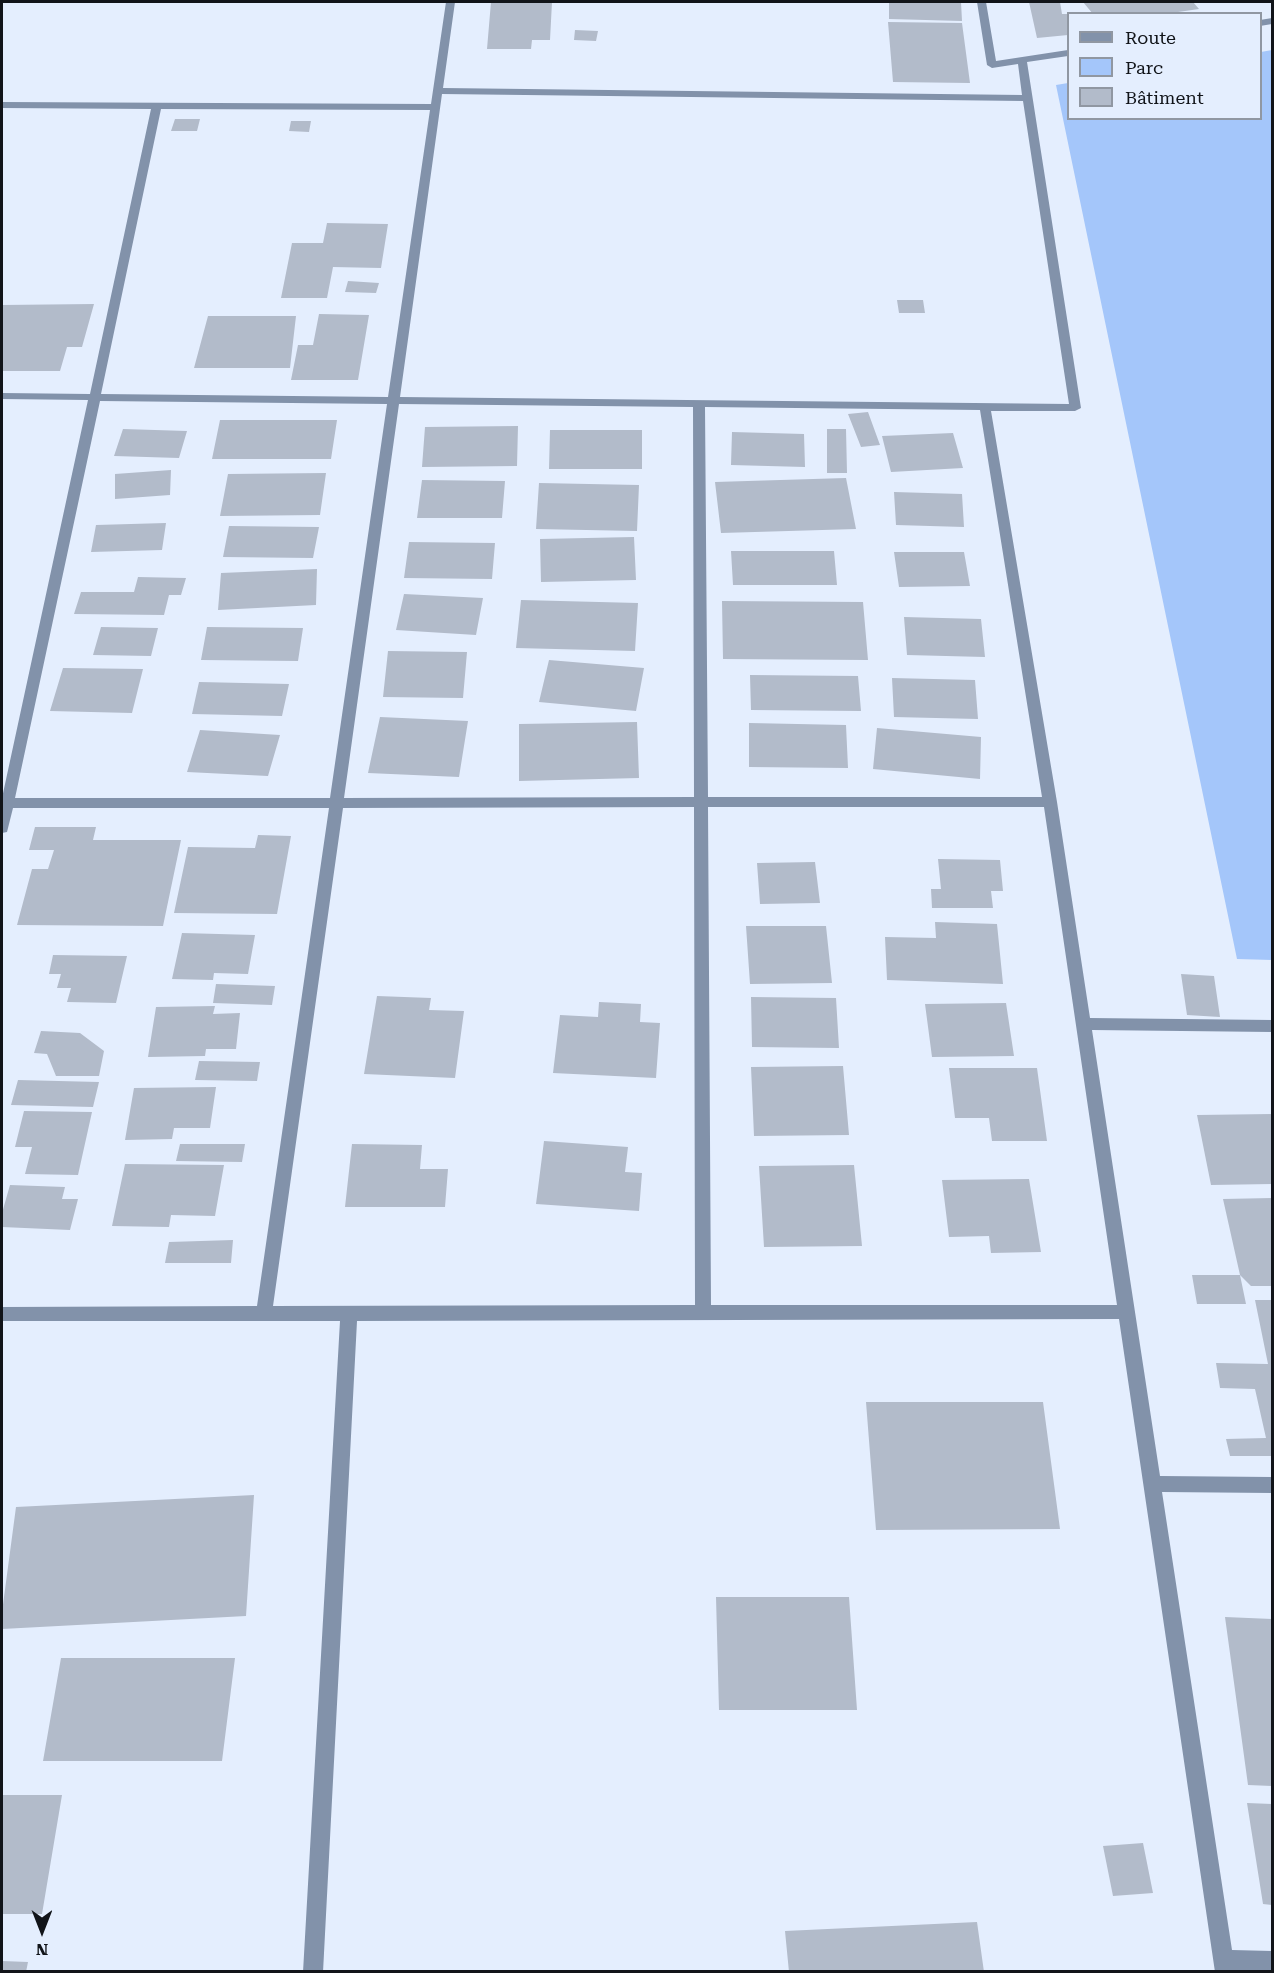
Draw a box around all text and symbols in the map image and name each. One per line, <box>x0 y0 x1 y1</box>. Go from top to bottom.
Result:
legend <box>1067 12 1262 120</box>
text: Route <box>1125 27 1176 48</box>
text: Parc <box>1125 57 1163 78</box>
text: Bâtiment <box>1125 87 1204 108</box>
north arrow <box>12 1901 72 1961</box>
text: N <box>36 1940 48 1959</box>

